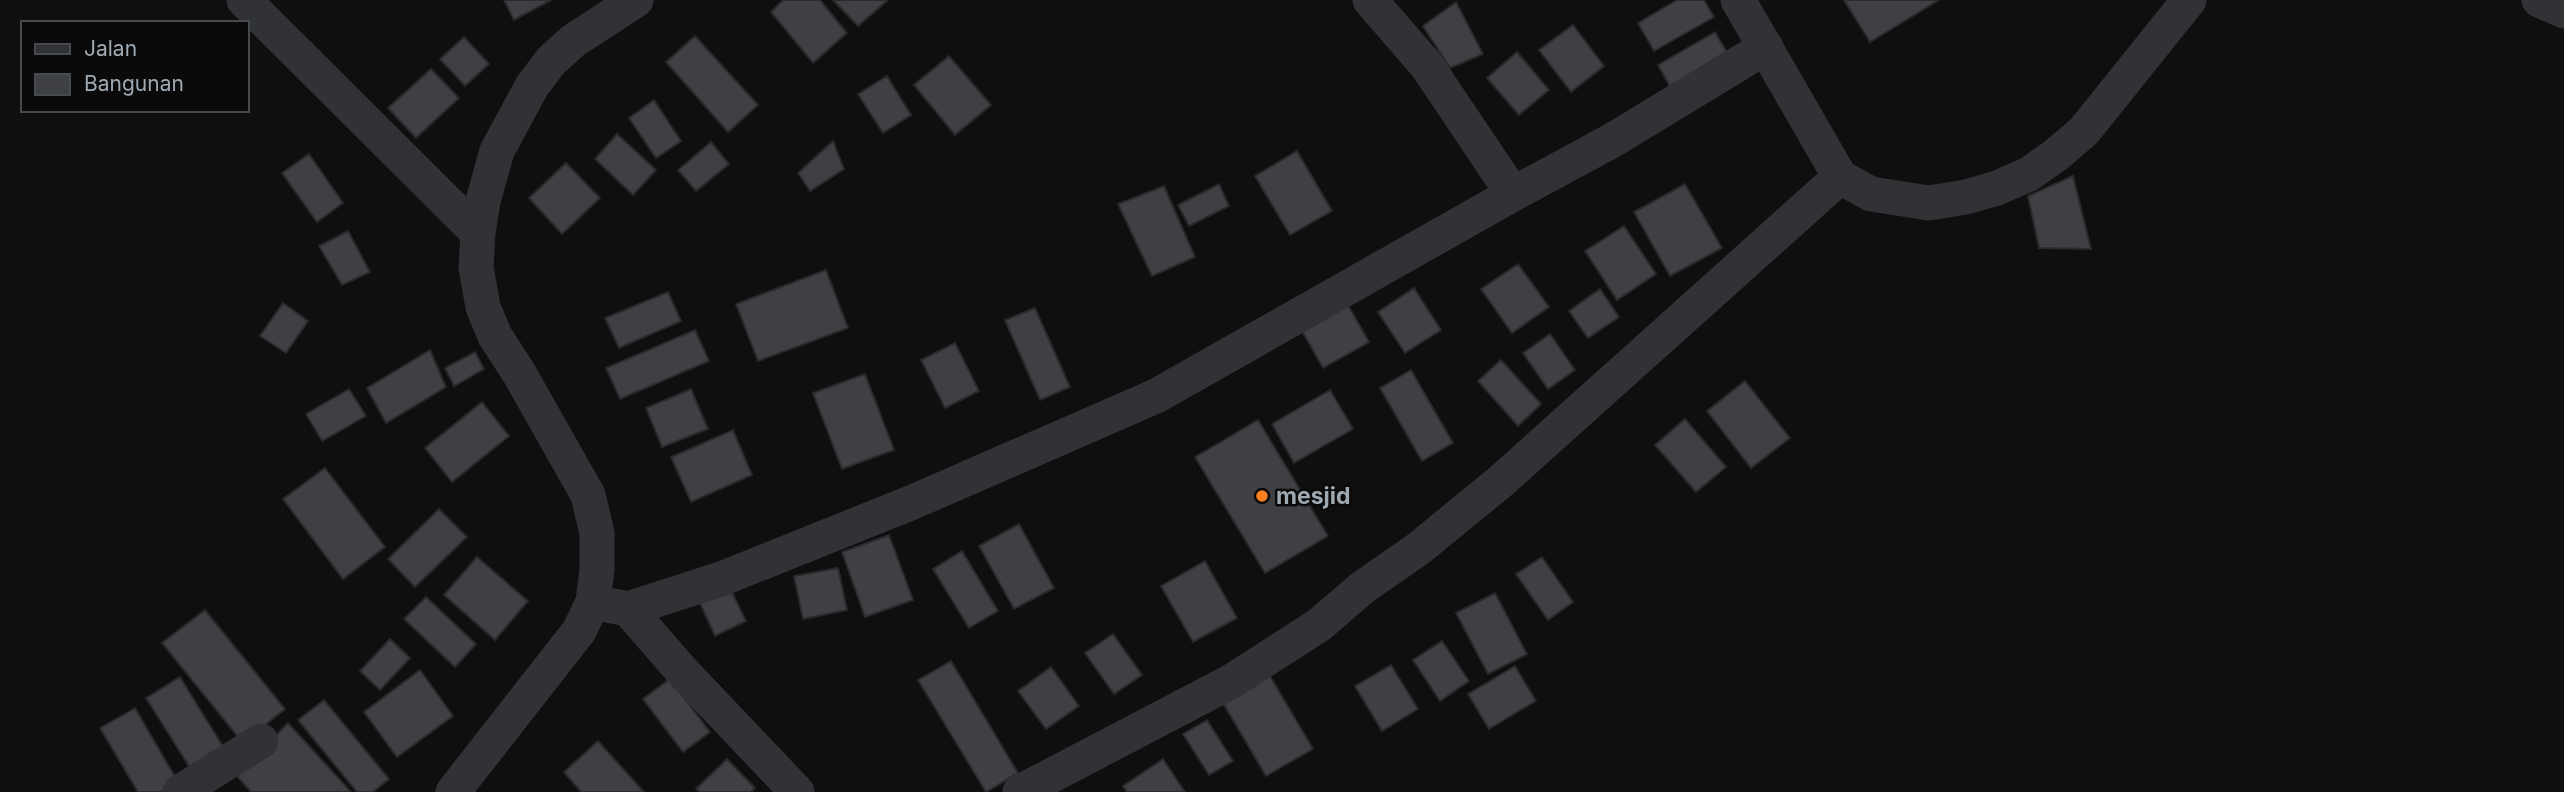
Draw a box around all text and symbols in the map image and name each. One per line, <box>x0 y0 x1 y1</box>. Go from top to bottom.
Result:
legend <box>21 21 248 112</box>
text: Jalan <box>84 36 137 61</box>
text: Bangunan <box>84 71 184 96</box>
place label: mesjid <box>1276 482 1351 510</box>
marker: mesjid <box>1254 488 1270 504</box>

